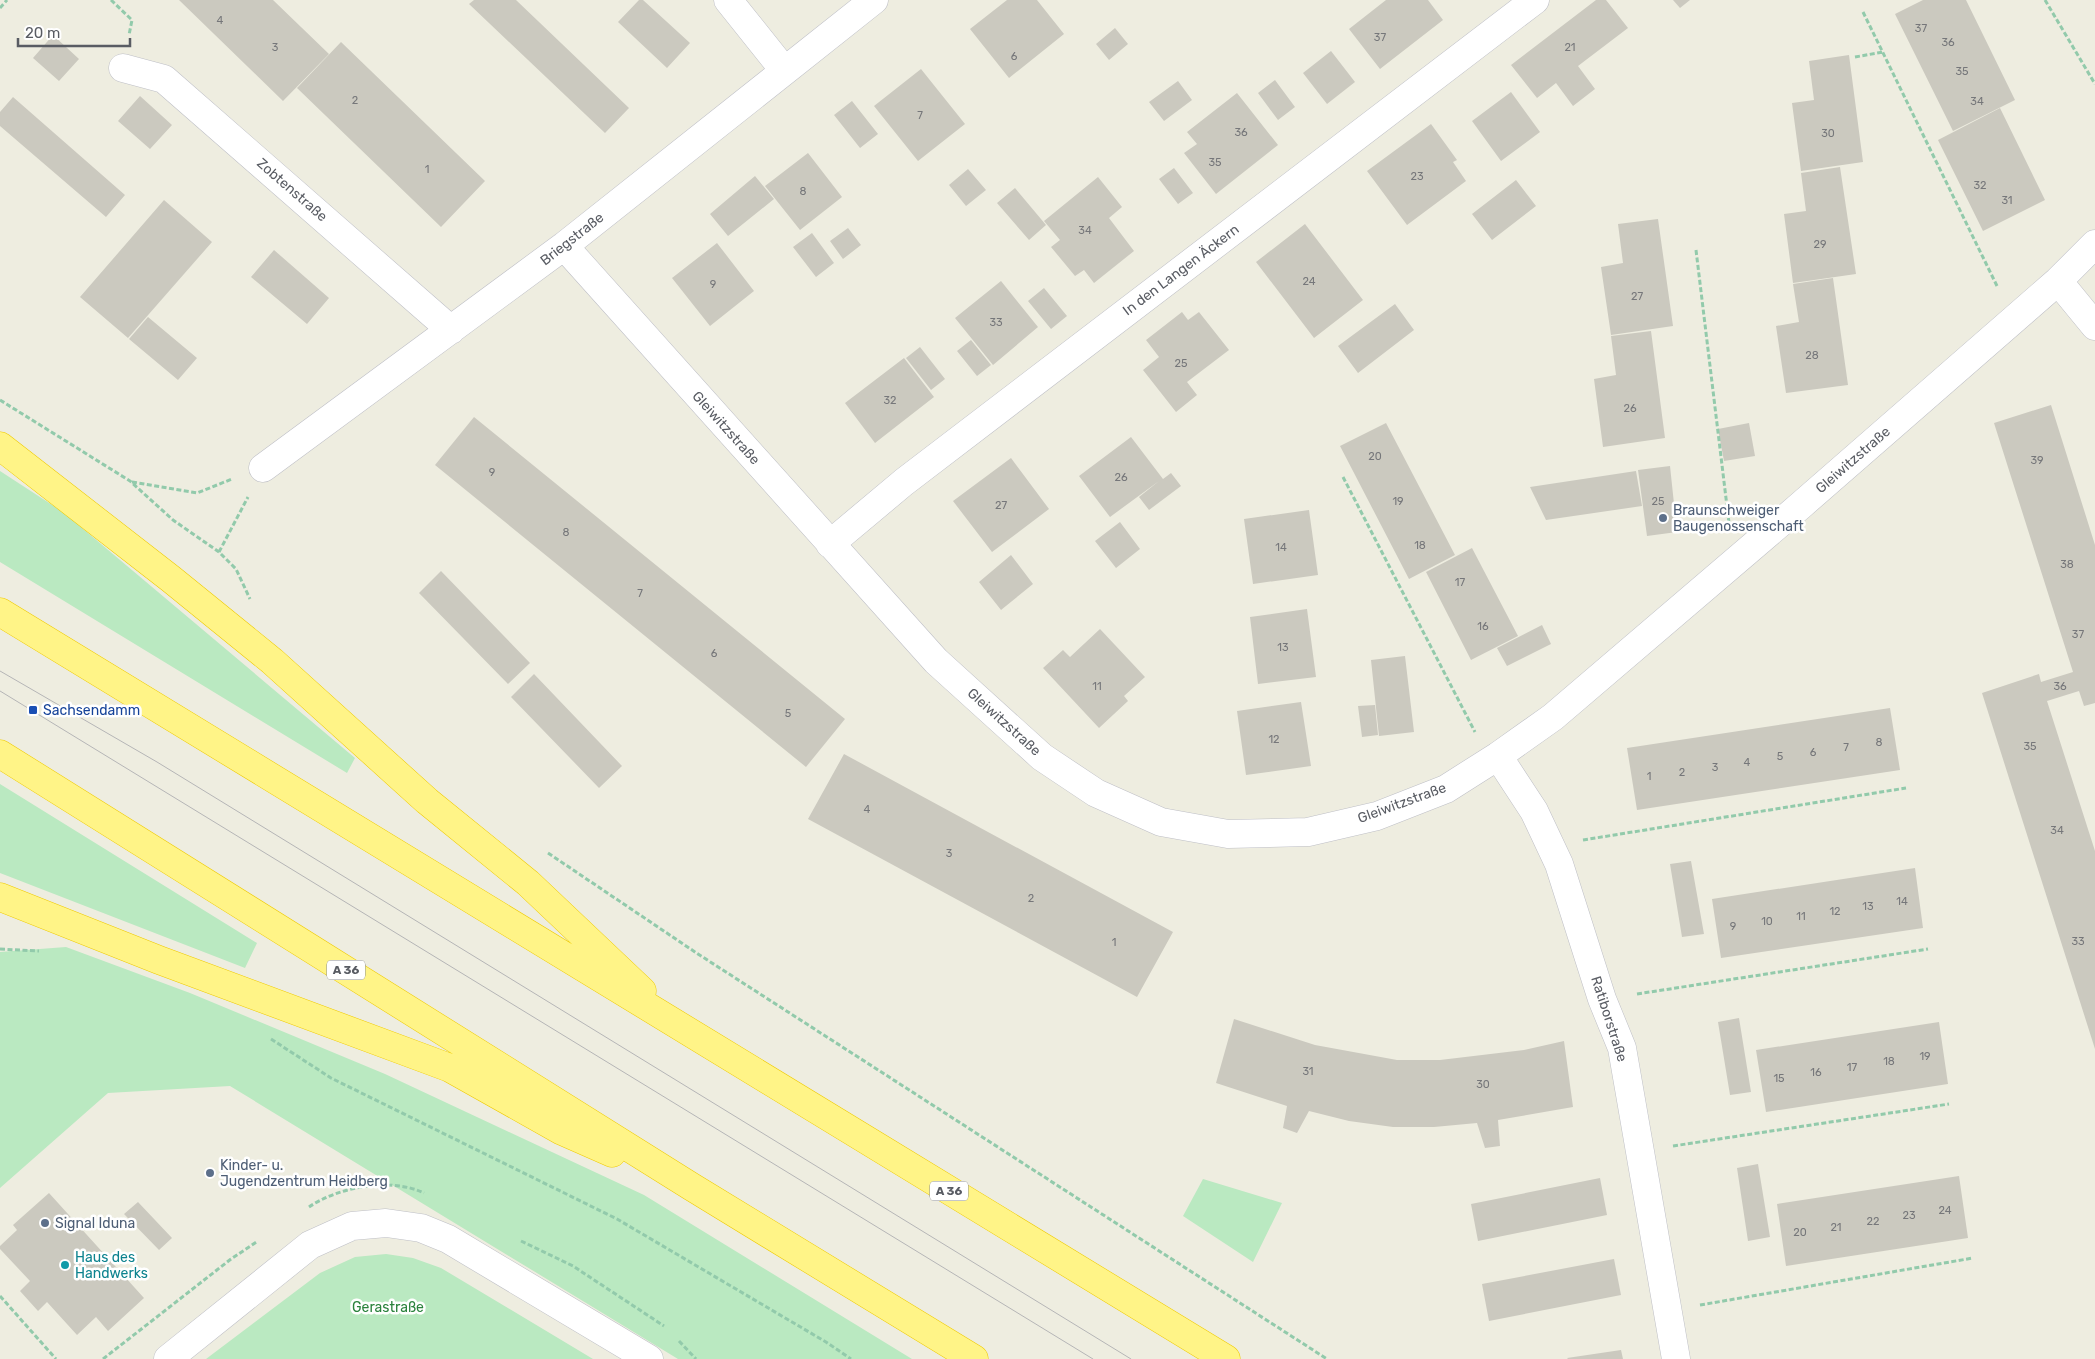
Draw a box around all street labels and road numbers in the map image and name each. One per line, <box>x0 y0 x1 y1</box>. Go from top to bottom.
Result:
street label: Zobtenstraße <box>253 155 331 225</box>
street label: Briegstraße <box>537 209 607 269</box>
street label: In den Langen Äckern <box>1119 221 1243 319</box>
street label: Gleiwitzstraße <box>689 388 764 468</box>
street label: Gleiwitzstraße <box>1812 423 1894 497</box>
street label: Gleiwitzstraße <box>964 685 1044 760</box>
street label: Gleiwitzstraße <box>1355 779 1449 827</box>
road number: A 36 <box>327 960 365 980</box>
street label: Ratiborstraße <box>1587 974 1631 1064</box>
road number: A 36 <box>930 1182 968 1200</box>

